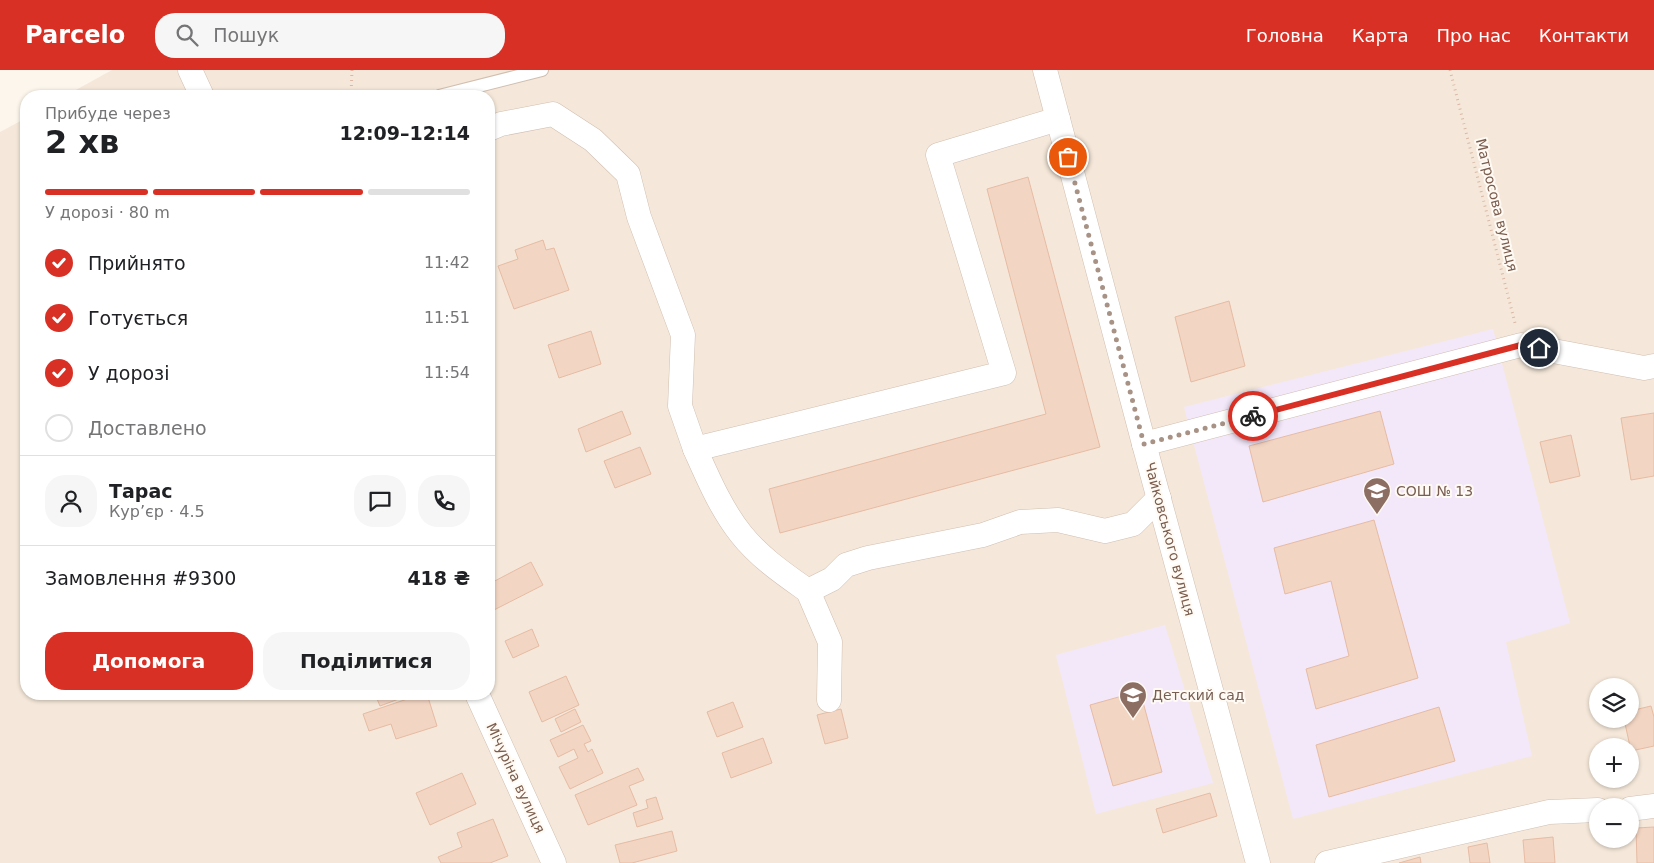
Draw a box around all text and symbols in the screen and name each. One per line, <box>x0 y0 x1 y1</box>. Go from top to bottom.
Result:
search box <box>155 13 505 58</box>
text: Parcelo <box>25 21 125 49</box>
icon: search <box>173 21 201 49</box>
text: Пошук <box>213 24 279 46</box>
text: Головна <box>1246 25 1324 46</box>
text: Карта <box>1352 25 1408 46</box>
text: Про нас <box>1436 25 1511 46</box>
text: Контакти <box>1539 25 1629 46</box>
text: Прибуде через <box>45 104 171 123</box>
text: 12:09–12:14 <box>340 122 470 144</box>
text: 2 хв <box>45 123 119 161</box>
pin <box>1047 136 1089 178</box>
street label: Матросова вулиця <box>1473 137 1521 273</box>
icon: bag <box>1054 143 1082 171</box>
text: У дорозі · 80 m <box>45 203 170 222</box>
icon: check <box>45 249 73 277</box>
text: Прийнято <box>88 252 186 274</box>
text: 11:42 <box>424 253 470 272</box>
icon: check <box>45 304 73 332</box>
text: Готується <box>88 307 188 329</box>
text: 11:51 <box>424 308 470 327</box>
pin <box>1518 327 1560 369</box>
icon: home <box>1525 334 1553 362</box>
icon: check <box>45 359 73 387</box>
text: У дорозі <box>88 362 169 384</box>
text: 11:54 <box>424 363 470 382</box>
courier <box>1228 391 1278 441</box>
icon: bike <box>1239 402 1267 430</box>
text: Доставлено <box>88 417 207 439</box>
street label: Чайковського вулиця <box>1142 460 1198 618</box>
button: person <box>45 475 97 527</box>
button: chat <box>354 475 406 527</box>
button: phone <box>418 475 470 527</box>
school or university icon: СОШ № 13 <box>1362 476 1392 515</box>
text: Тарас <box>109 480 172 502</box>
place label: СОШ № 13 <box>1396 483 1473 499</box>
text: Кур’єр · 4.5 <box>109 502 205 521</box>
text: Замовлення #9300 <box>45 567 236 589</box>
text: 418 ₴ <box>407 567 470 589</box>
button: Допомога <box>45 632 253 690</box>
button: Поділитися <box>263 632 470 690</box>
map controls <box>1589 678 1639 848</box>
button: layers <box>1589 678 1639 728</box>
school or university icon: Детский сад <box>1118 680 1148 719</box>
place label: Детский сад <box>1152 687 1244 703</box>
street label: Мічуріна вулиця <box>483 720 549 836</box>
button: + <box>1589 738 1639 788</box>
button: − <box>1589 798 1639 848</box>

